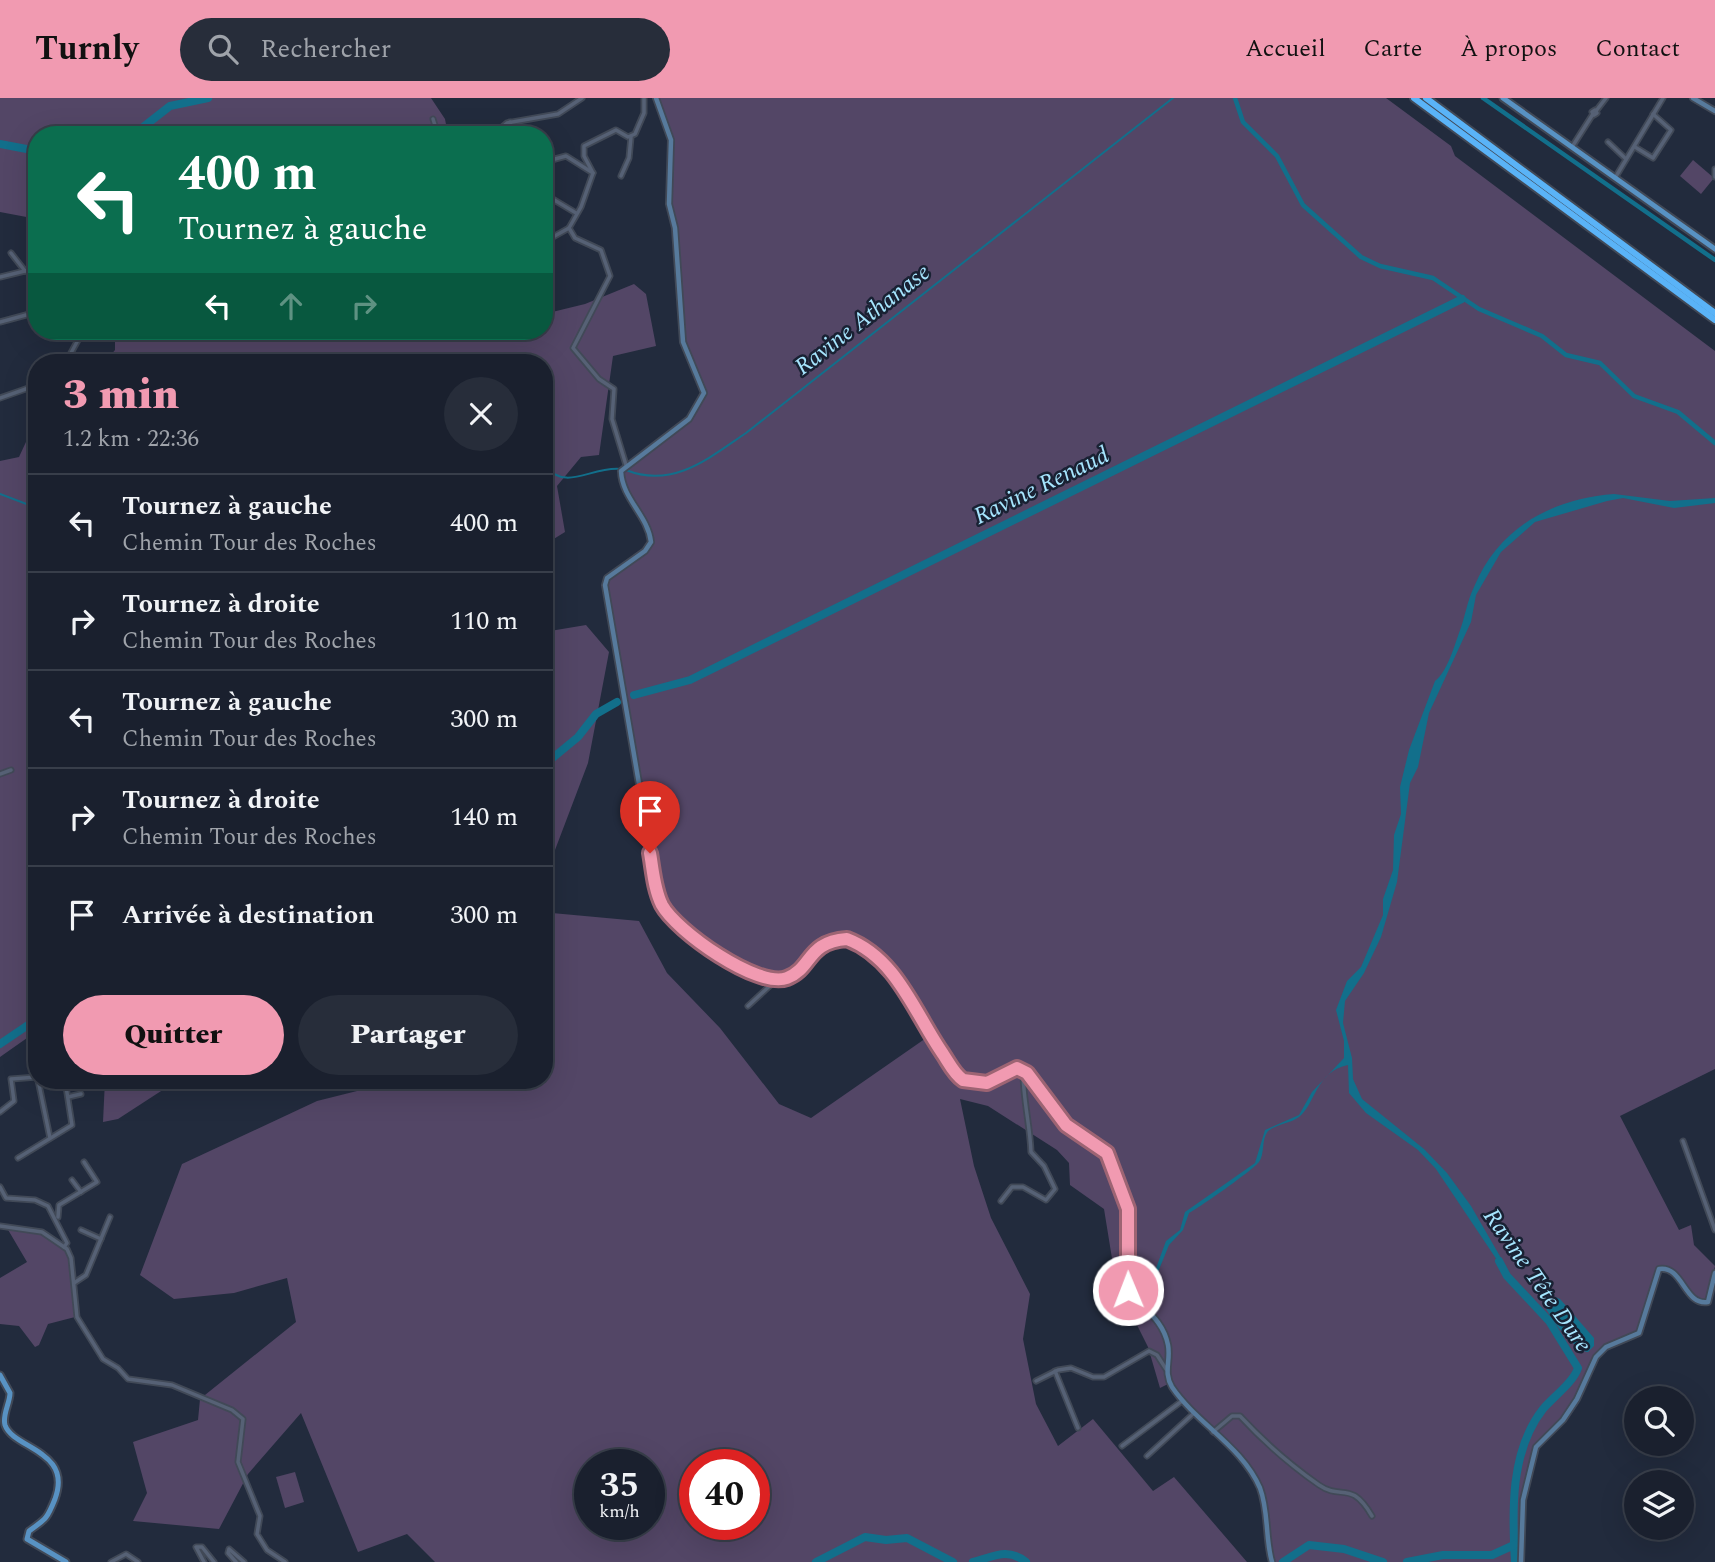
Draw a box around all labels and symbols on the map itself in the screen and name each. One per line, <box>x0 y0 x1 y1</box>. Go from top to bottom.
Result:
water label: Ravine Athanase <box>787 255 938 385</box>
water label: Ravine Renaud <box>968 438 1115 534</box>
pin <box>620 781 680 853</box>
water label: Ravine Tête Dure <box>1474 1201 1601 1360</box>
position arrow <box>1091 1253 1165 1327</box>
speed limit sign: 40 <box>679 1449 770 1540</box>

